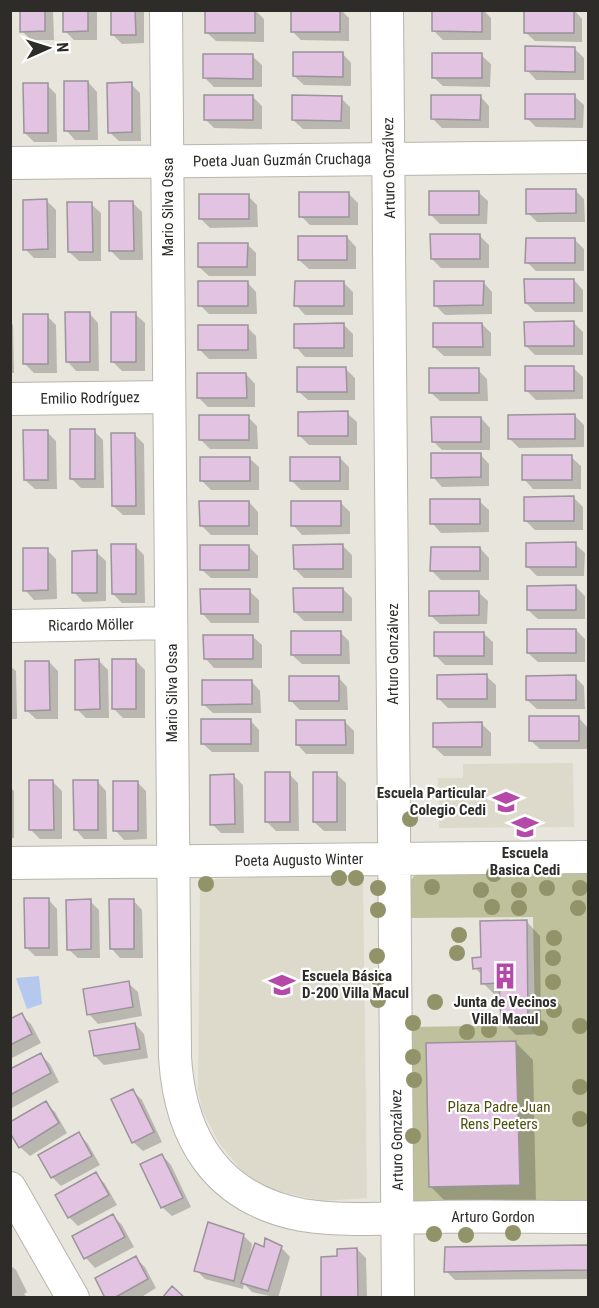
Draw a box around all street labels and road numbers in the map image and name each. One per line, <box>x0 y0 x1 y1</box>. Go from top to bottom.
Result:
street label: Arturo Gonzálvez <box>379 117 399 219</box>
street label: Poeta Juan Guzmán Cruchaga <box>193 149 371 171</box>
street label: Mario Silva Ossa <box>159 158 177 256</box>
street label: Emilio Rodríguez <box>40 388 140 408</box>
street label: Arturo Gonzálvez <box>384 603 402 705</box>
street label: Ricardo Möller <box>48 615 134 635</box>
street label: Mario Silva Ossa <box>163 644 181 742</box>
street label: Poeta Augusto Winter <box>235 850 364 870</box>
street label: Arturo Gonzálvez <box>387 1089 407 1191</box>
street label: Arturo Gordon <box>451 1208 535 1226</box>

